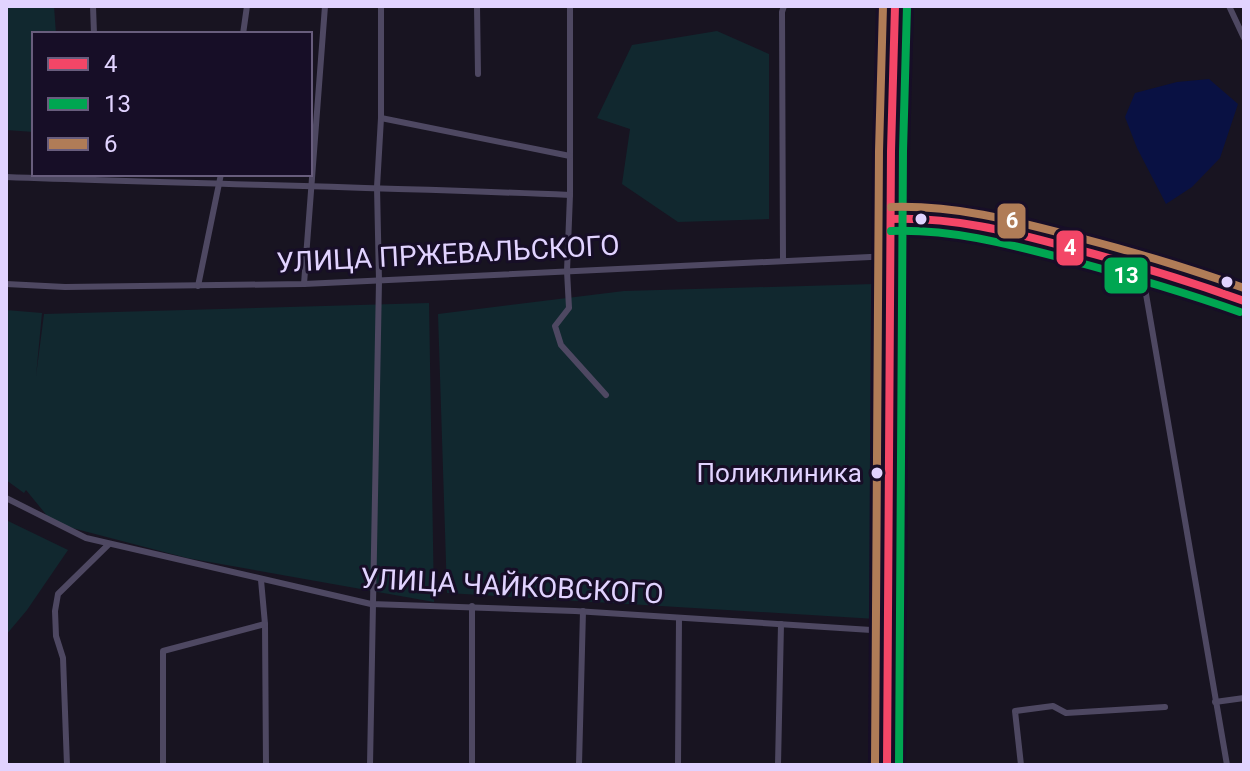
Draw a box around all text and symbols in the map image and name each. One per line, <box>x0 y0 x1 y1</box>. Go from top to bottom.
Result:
legend <box>32 32 312 176</box>
text: 4 <box>104 50 118 78</box>
text: 13 <box>104 90 131 118</box>
text: 6 <box>104 130 118 158</box>
line badge: 6 <box>996 202 1027 240</box>
text: 6 <box>1006 208 1018 233</box>
unlabelled marker <box>913 211 929 227</box>
street label: УЛИЦА ПРЖЕВАЛЬСКОГО <box>276 229 620 279</box>
line badge: 4 <box>1055 229 1085 267</box>
text: 4 <box>1064 235 1077 260</box>
line badge: 13 <box>1103 256 1149 295</box>
text: 13 <box>1113 263 1139 288</box>
unlabelled marker <box>1219 274 1235 290</box>
place label: Поликлиника <box>697 458 862 488</box>
marker: Поликлиника <box>869 465 885 481</box>
street label: УЛИЦА ЧАЙКОВСКОГО <box>360 562 664 610</box>

